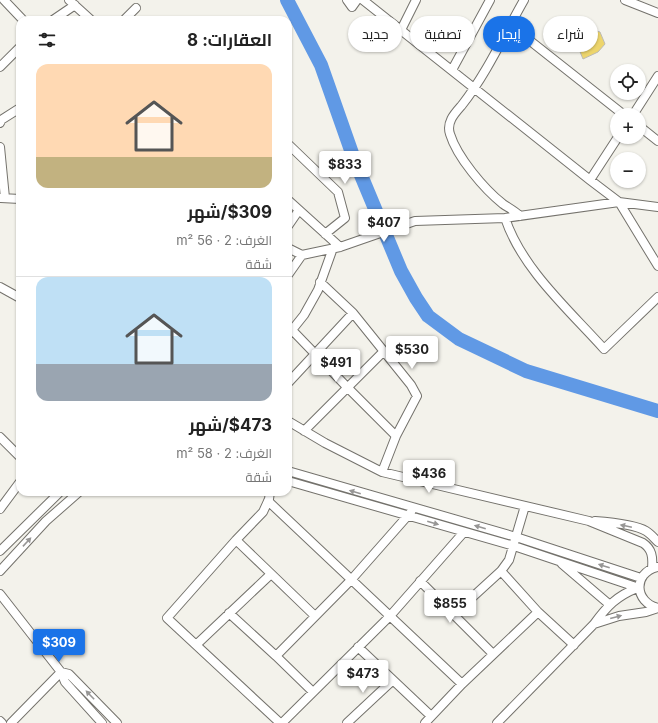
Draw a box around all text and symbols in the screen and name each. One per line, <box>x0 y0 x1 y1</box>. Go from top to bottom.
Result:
chip: جديد <box>348 16 402 52</box>
chip: تصفية <box>410 16 475 52</box>
chip: إيجار <box>483 16 535 52</box>
chip: شراء <box>543 16 598 52</box>
icon: filters <box>36 29 58 51</box>
text: العقارات: 8 <box>187 30 272 50</box>
map controls <box>610 64 646 188</box>
button: locate <box>610 64 646 100</box>
icon: home <box>118 90 190 162</box>
button: + <box>610 108 646 144</box>
pin: $833 <box>321 151 369 185</box>
button: − <box>610 152 646 188</box>
text: $833 <box>328 156 362 172</box>
text: $309/شهر <box>188 202 272 222</box>
pin: $407 <box>360 209 408 243</box>
text: $407 <box>367 214 401 230</box>
text: الغرف: 2 · 56 m² <box>176 232 272 248</box>
text: شقة <box>245 256 272 272</box>
icon: home <box>118 303 190 375</box>
pin: $530 <box>388 336 436 370</box>
text: $530 <box>395 341 429 357</box>
pin: $491 <box>312 349 360 383</box>
text: $491 <box>320 354 352 370</box>
text: $473/شهر <box>189 415 272 435</box>
text: الغرف: 2 · 58 m² <box>176 445 272 461</box>
pin: $436 <box>405 460 453 494</box>
text: $436 <box>412 465 446 481</box>
text: شقة <box>245 469 272 485</box>
one-way arrow <box>349 488 362 494</box>
one-way arrow <box>427 520 439 526</box>
one-way arrow <box>620 522 632 528</box>
one-way arrow <box>474 524 486 530</box>
one-way arrow <box>22 537 31 547</box>
one-way arrow <box>598 563 610 569</box>
pin: $855 <box>426 590 474 624</box>
text: $855 <box>433 595 467 611</box>
one-way arrow <box>610 614 622 620</box>
pin: $309 <box>35 629 83 663</box>
text: $309 <box>42 634 76 650</box>
pin: $473 <box>339 660 387 694</box>
text: $473 <box>346 665 380 681</box>
one-way arrow <box>85 690 94 700</box>

